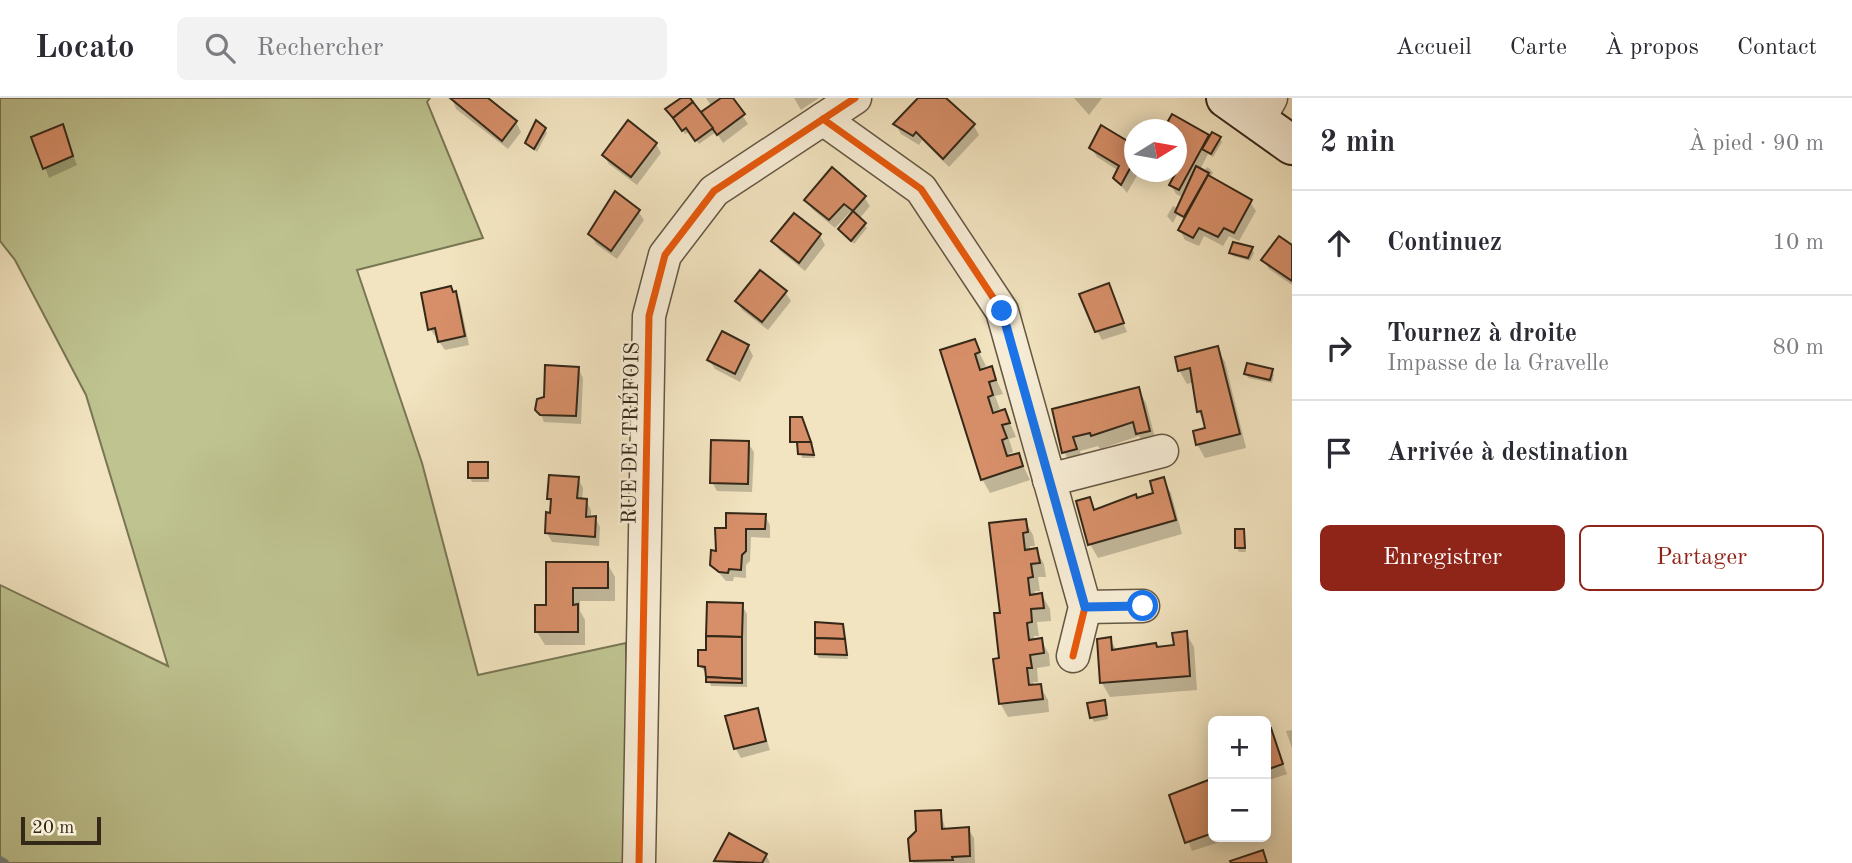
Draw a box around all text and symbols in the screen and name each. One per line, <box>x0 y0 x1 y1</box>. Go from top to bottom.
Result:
search box <box>177 17 667 80</box>
icon: search <box>201 29 239 67</box>
text: Locato <box>35 32 135 65</box>
text: Rechercher <box>257 35 383 61</box>
text: Accueil <box>1396 36 1472 60</box>
text: Carte <box>1510 36 1567 60</box>
text: À propos <box>1605 36 1699 60</box>
text: Contact <box>1737 36 1817 60</box>
north arrow <box>1124 119 1187 182</box>
text: 2 min <box>1320 128 1395 158</box>
text: À pied · 90 m <box>1689 132 1824 155</box>
icon: ahead <box>1320 224 1358 262</box>
text: Continuez <box>1387 230 1502 256</box>
text: 10 m <box>1773 231 1824 254</box>
route end <box>986 295 1017 326</box>
text: Tournez à droite <box>1387 321 1577 347</box>
icon: right <box>1320 329 1358 367</box>
text: 80 m <box>1773 336 1824 359</box>
street label: RUE DE TRÉFOIS <box>615 342 644 524</box>
text: Impasse de la Gravelle <box>1387 352 1609 375</box>
icon: arrive <box>1320 434 1358 472</box>
text: Arrivée à destination <box>1387 440 1629 466</box>
button: Enregistrer <box>1320 525 1565 591</box>
button: Partager <box>1579 525 1824 591</box>
route start <box>1127 590 1158 621</box>
map controls <box>1208 716 1271 842</box>
button: + <box>1208 716 1271 779</box>
button: − <box>1208 779 1271 842</box>
scale bar <box>21 814 102 846</box>
text: 20 m <box>32 819 74 838</box>

